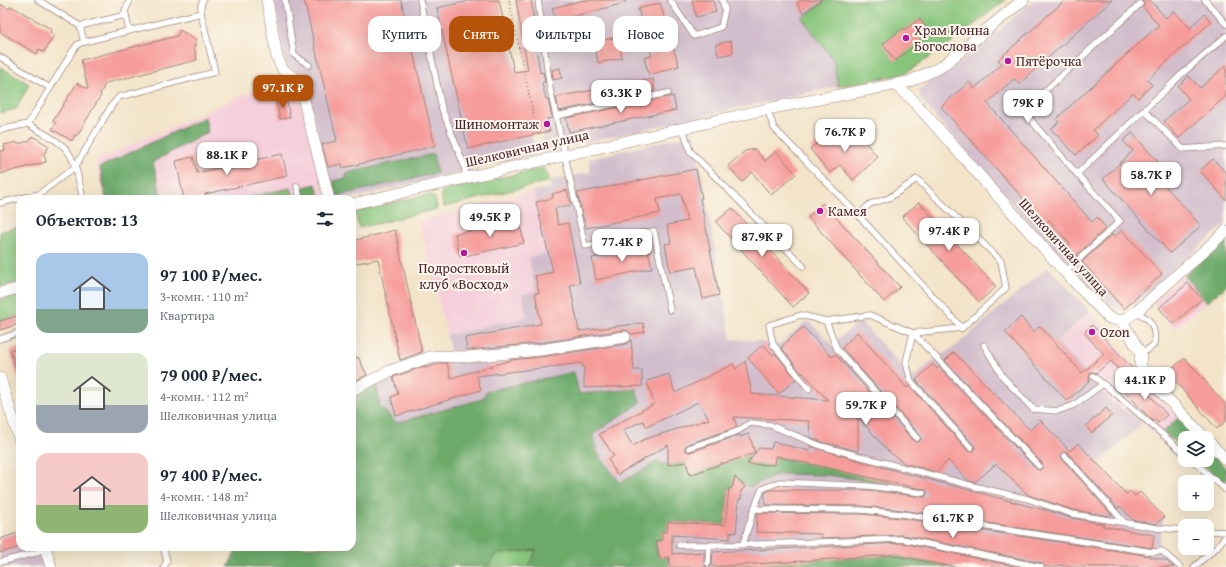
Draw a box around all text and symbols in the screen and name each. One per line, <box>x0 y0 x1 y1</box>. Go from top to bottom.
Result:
chip: Купить <box>368 16 441 52</box>
chip: Снять <box>449 16 514 52</box>
chip: Фильтры <box>522 16 605 52</box>
chip: Новое <box>613 16 678 52</box>
place label: Храм Ионна Богослова <box>914 20 990 56</box>
marker: Храм Ионна Богослова <box>901 33 911 43</box>
place label: Пятёрочка <box>1016 51 1082 71</box>
marker: Пятёрочка <box>1003 56 1013 66</box>
pin: 97.1K ₽ <box>246 75 320 109</box>
text: 97.1K ₽ <box>262 78 304 97</box>
pin: 63.3K ₽ <box>584 80 658 114</box>
text: 63.3K ₽ <box>600 83 642 102</box>
pin: 79K ₽ <box>1000 90 1056 124</box>
text: 79K ₽ <box>1012 93 1044 112</box>
place label: Шиномонтаж <box>455 114 540 134</box>
marker: Шиномонтаж <box>542 119 552 129</box>
pin: 76.7K ₽ <box>808 119 882 153</box>
text: 76.7K ₽ <box>824 122 866 141</box>
street label: Шелковичная улица <box>463 124 591 172</box>
pin: 88.1K ₽ <box>190 142 264 176</box>
text: 88.1K ₽ <box>206 145 248 164</box>
pin: 58.7K ₽ <box>1114 162 1188 196</box>
text: 58.7K ₽ <box>1130 165 1172 184</box>
street label: Шелковичная улица <box>1014 194 1114 301</box>
place label: Камея <box>828 201 867 221</box>
pin: 49.5K ₽ <box>453 204 527 238</box>
marker: Камея <box>815 206 825 216</box>
text: Объектов: 13 <box>36 207 138 232</box>
text: 49.5K ₽ <box>469 207 511 226</box>
icon: filters <box>314 208 336 230</box>
pin: 97.4K ₽ <box>912 218 986 252</box>
text: 97.4K ₽ <box>928 221 970 240</box>
pin: 87.9K ₽ <box>725 224 799 258</box>
text: 87.9K ₽ <box>741 227 783 246</box>
pin: 77.4K ₽ <box>585 229 659 263</box>
text: 77.4K ₽ <box>601 232 643 251</box>
marker: Подростковый клуб «Восход» <box>459 248 469 258</box>
place label: Подростковый клуб «Восход» <box>419 258 509 294</box>
text: 97 100 ₽/мес. <box>160 262 262 287</box>
icon: home <box>68 269 116 317</box>
text: 3-комн. · 110 m² <box>160 287 249 306</box>
text: Квартира <box>160 306 215 325</box>
place label: Ozon <box>1100 322 1130 342</box>
marker: Ozon <box>1087 327 1097 337</box>
text: 79 000 ₽/мес. <box>160 362 262 387</box>
pin: 44.1K ₽ <box>1108 367 1182 401</box>
icon: home <box>68 369 116 417</box>
text: 44.1K ₽ <box>1124 370 1166 389</box>
text: 4-комн. · 112 m² <box>160 387 249 406</box>
pin: 59.7K ₽ <box>829 392 903 426</box>
text: 59.7K ₽ <box>845 395 887 414</box>
text: Шелковичная улица <box>160 406 277 425</box>
map controls <box>1178 431 1214 555</box>
button: layers <box>1178 431 1214 467</box>
text: 97 400 ₽/мес. <box>160 462 262 487</box>
icon: home <box>68 469 116 517</box>
button: + <box>1178 475 1214 511</box>
text: 4-комн. · 148 m² <box>160 487 249 506</box>
pin: 61.7K ₽ <box>916 505 990 539</box>
text: Шелковичная улица <box>160 506 277 525</box>
text: 61.7K ₽ <box>932 508 974 527</box>
button: − <box>1178 519 1214 555</box>

